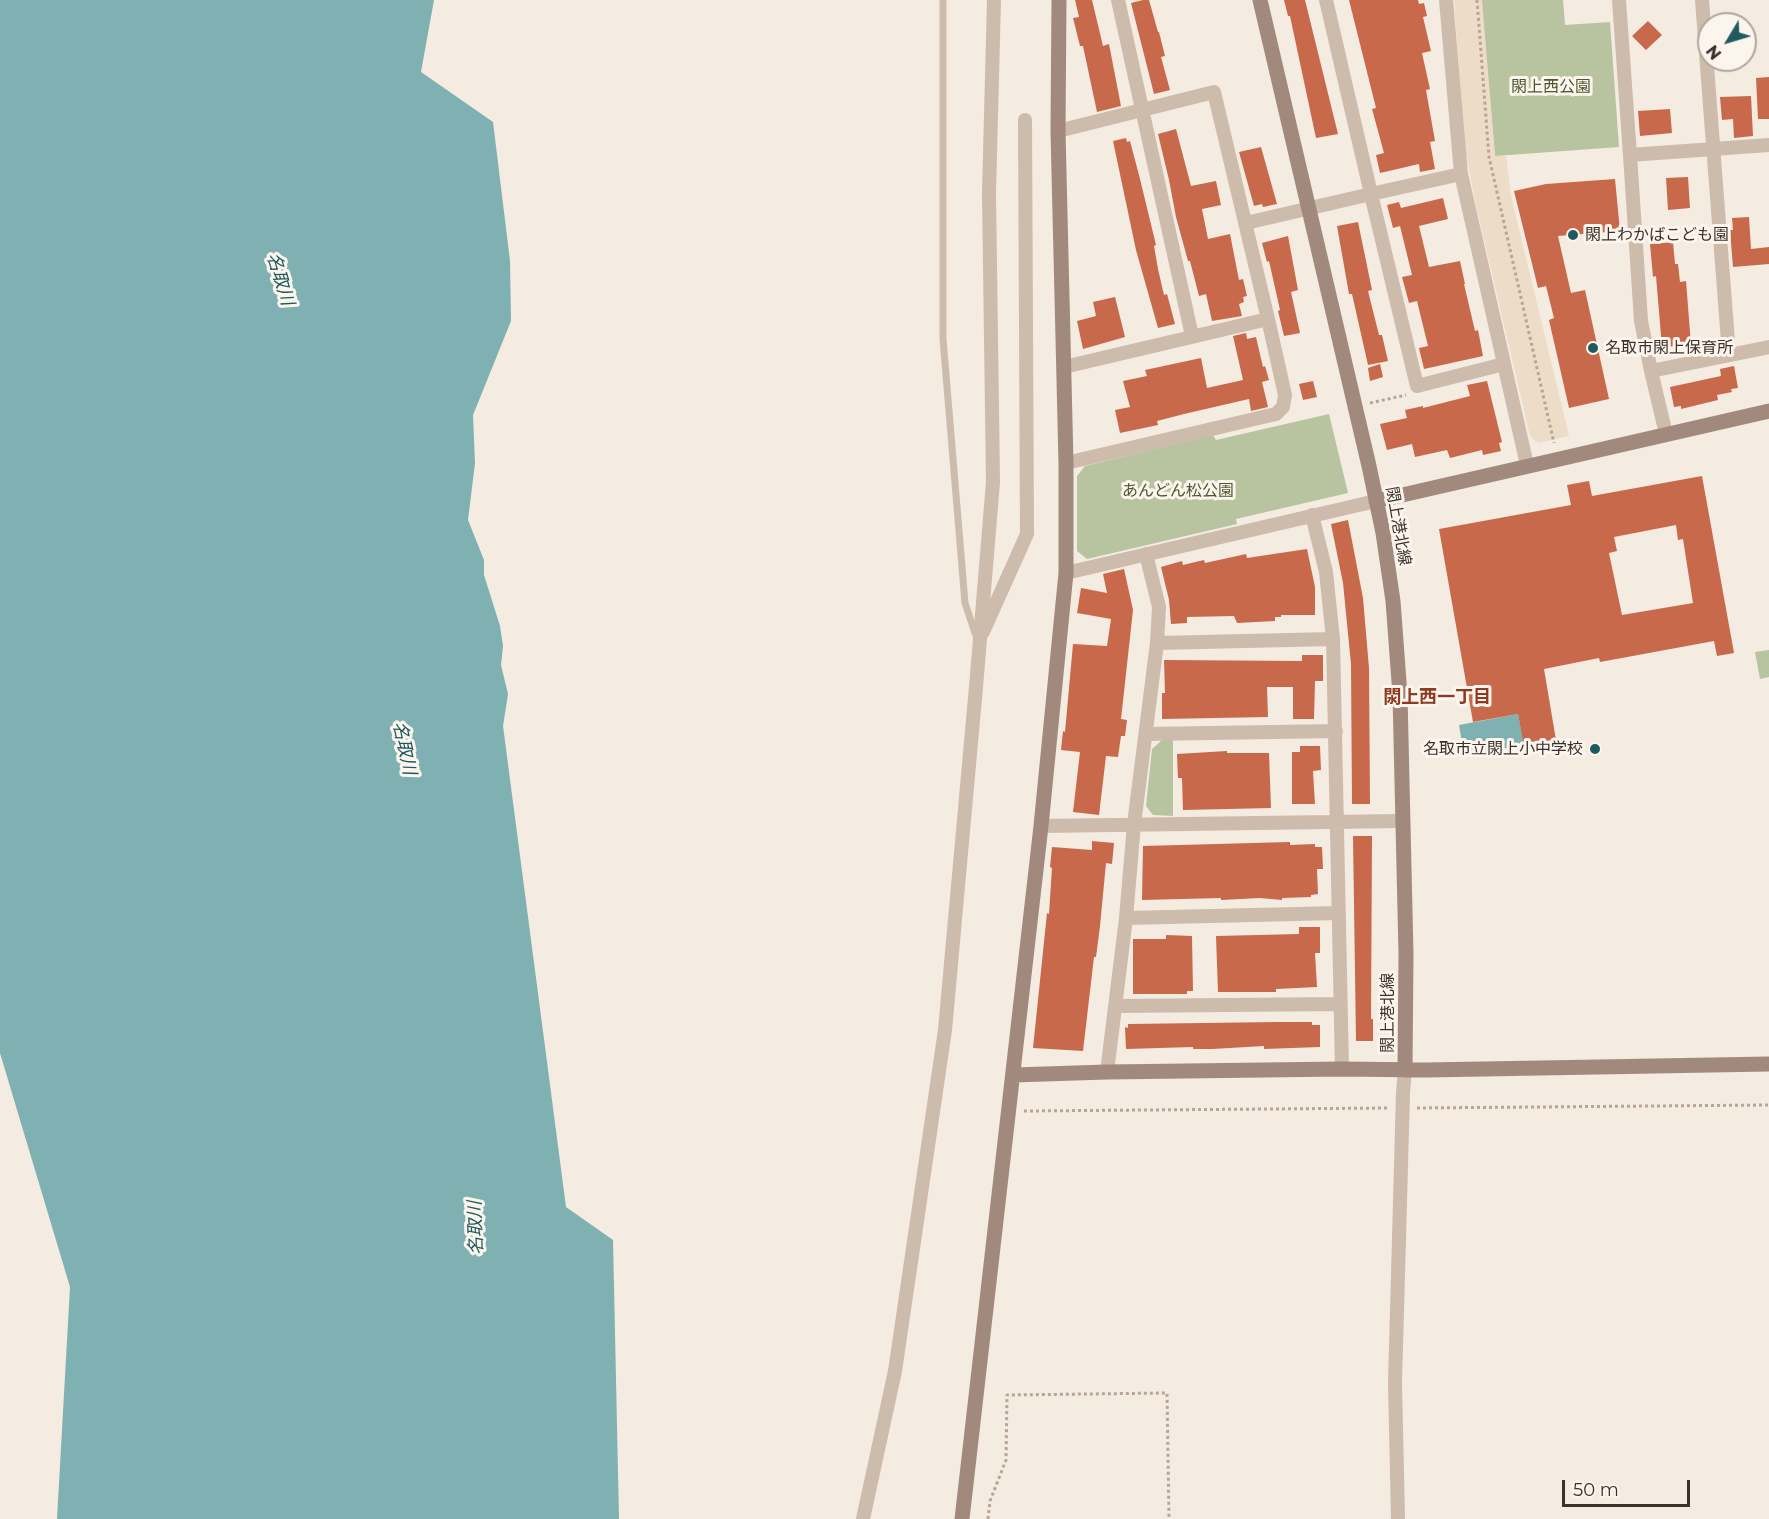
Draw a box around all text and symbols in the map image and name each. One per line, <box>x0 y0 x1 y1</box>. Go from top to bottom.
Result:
north arrow <box>1697 12 1757 72</box>
text: N <box>1703 41 1725 63</box>
park label: 閖上西公園 <box>1511 77 1591 97</box>
place label: 閖上わかばこども園 <box>1585 225 1729 245</box>
marker: 閖上わかばこども園 <box>1566 228 1580 242</box>
water label: 名取川 <box>262 250 298 308</box>
place label: 名取市閖上保育所 <box>1605 338 1733 358</box>
marker: 名取市閖上保育所 <box>1586 341 1600 355</box>
park label: あんどん松公園 <box>1122 481 1234 501</box>
street label: 閖上港北線 <box>1382 485 1414 567</box>
district label: 閖上西一丁目 <box>1383 687 1491 709</box>
water label: 名取川 <box>388 719 420 777</box>
place label: 名取市立閖上小中学校 <box>1423 739 1583 759</box>
marker: 名取市立閖上小中学校 <box>1588 742 1602 756</box>
street label: 閖上港北線 <box>1378 973 1398 1053</box>
water label: 名取川 <box>464 1201 488 1255</box>
scale bar <box>1565 1468 1692 1506</box>
text: 50 m <box>1573 1479 1619 1501</box>

